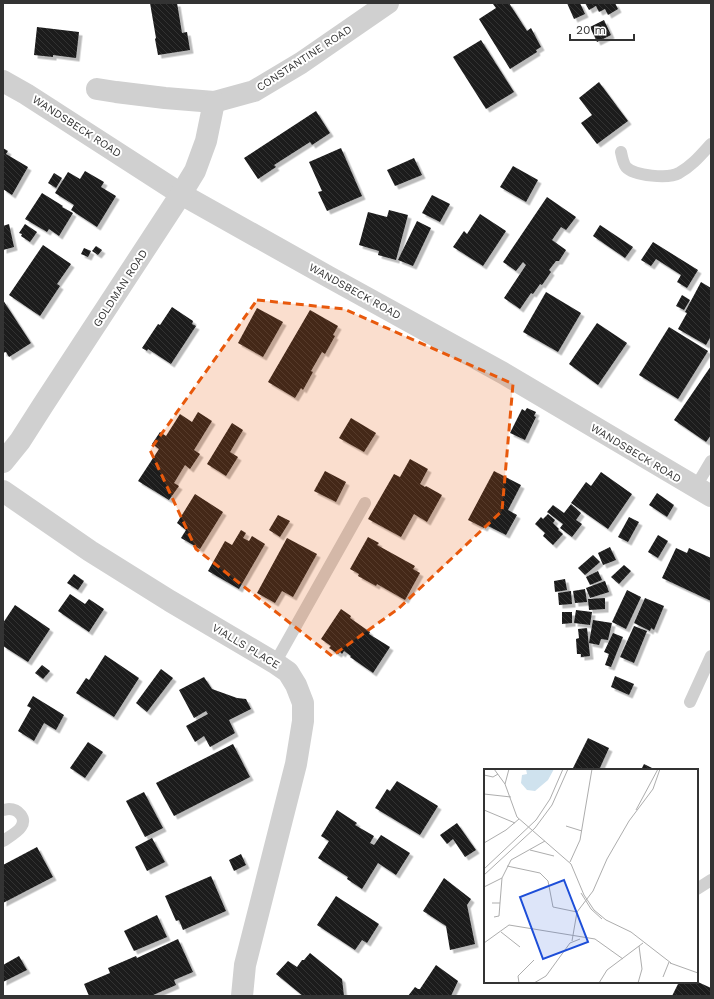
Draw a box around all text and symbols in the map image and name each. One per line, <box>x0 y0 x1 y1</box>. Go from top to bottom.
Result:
scale bar <box>570 16 634 42</box>
street label: CONSTANTINE ROAD <box>254 23 354 94</box>
text: 20 m <box>576 23 606 37</box>
street label: WANDSBECK ROAD <box>30 93 124 160</box>
street label: GOLDMAN ROAD <box>91 247 150 329</box>
street label: WANDSBECK ROAD <box>306 261 403 322</box>
street label: WANDSBECK ROAD <box>588 421 683 486</box>
street label: VIALLS PLACE <box>210 621 282 672</box>
inset map <box>484 769 698 983</box>

